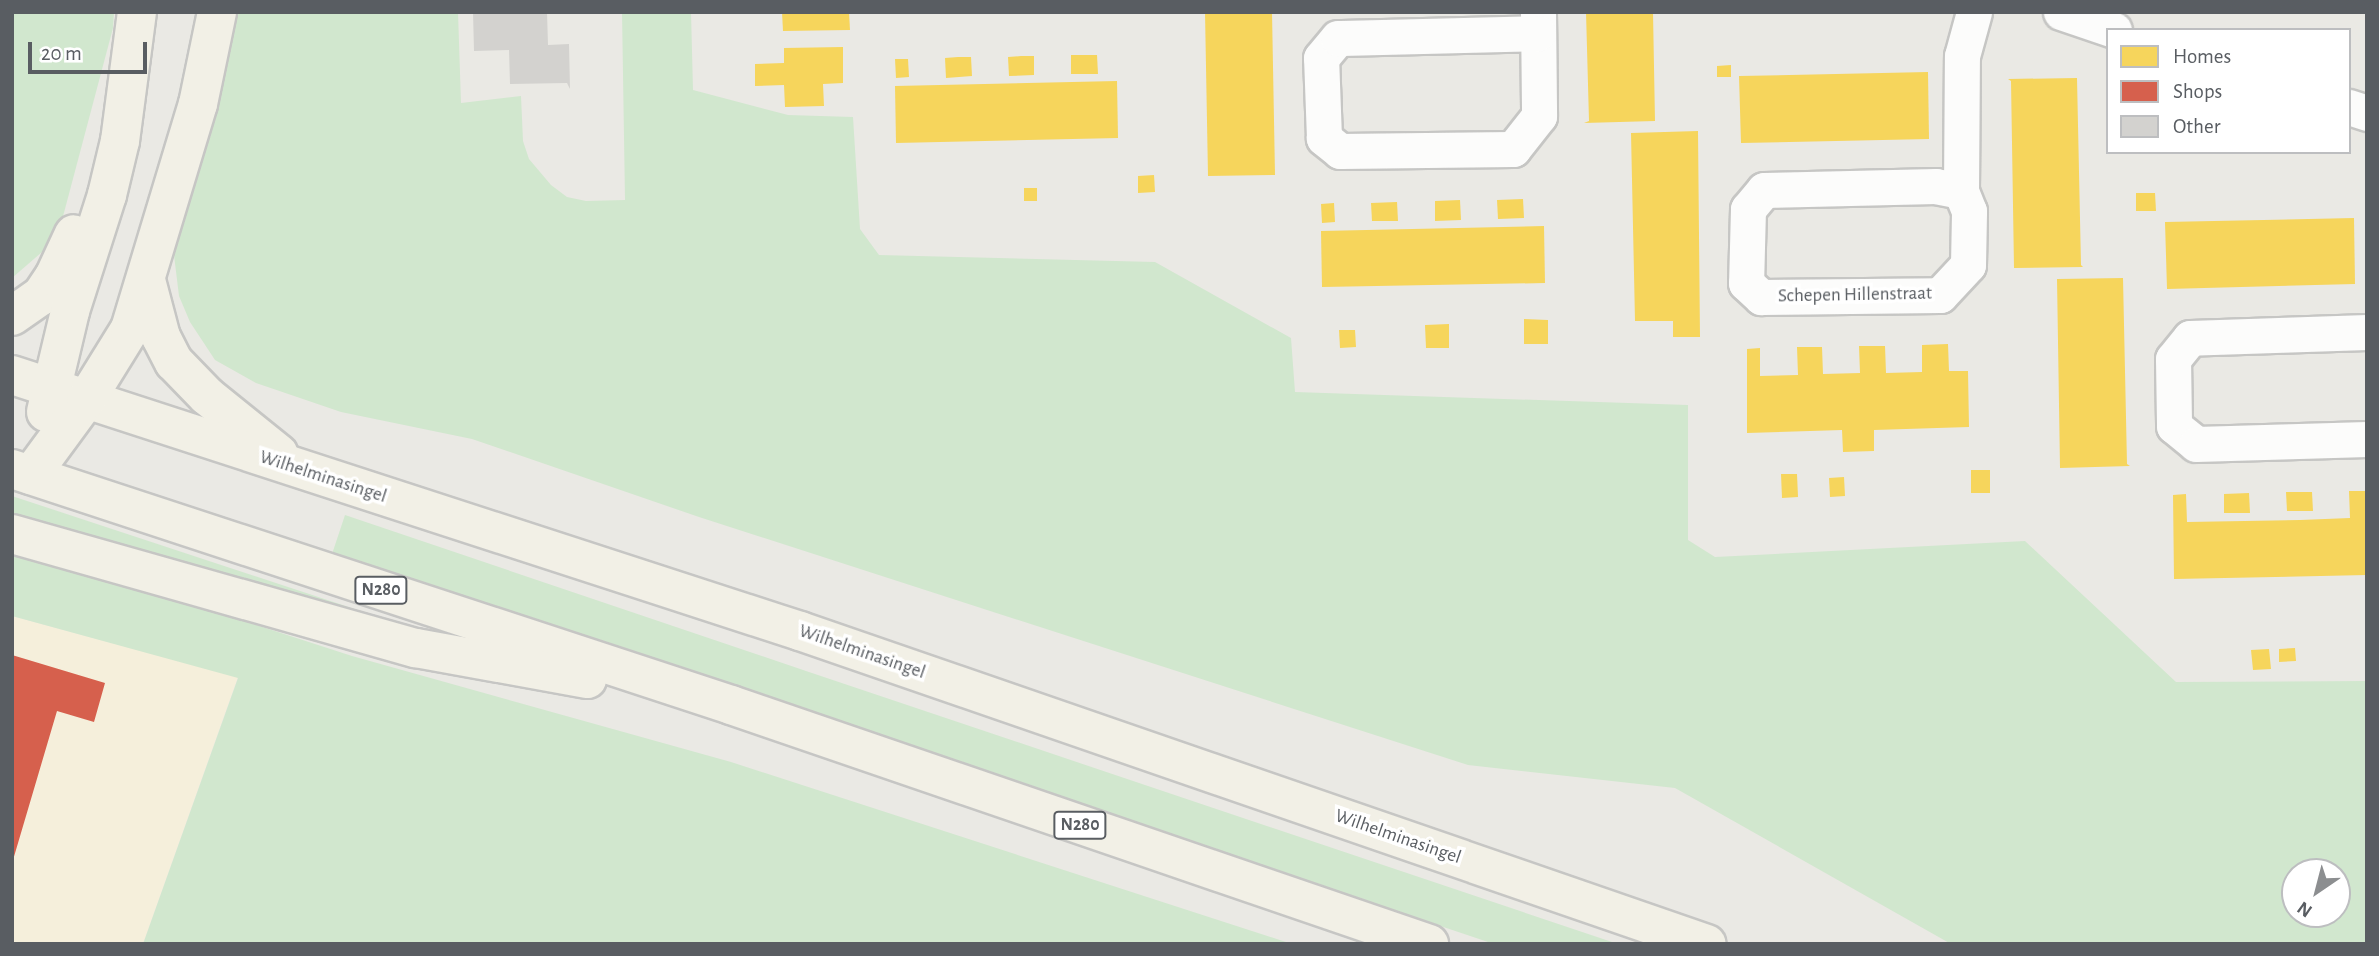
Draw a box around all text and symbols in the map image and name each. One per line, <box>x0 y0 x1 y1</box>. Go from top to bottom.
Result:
scale bar <box>32 28 150 72</box>
legend <box>2106 28 2351 154</box>
text: 20 m <box>41 43 82 64</box>
text: Homes <box>2173 46 2231 67</box>
text: Shops <box>2173 81 2222 102</box>
text: Other <box>2173 116 2220 137</box>
street label: Schepen Hillenstraat <box>1778 282 1932 308</box>
street label: Wilhelminasingel <box>257 446 389 508</box>
road number: N280 <box>353 576 409 604</box>
street label: Wilhelminasingel <box>796 620 928 684</box>
street label: Wilhelminasingel <box>1332 805 1464 869</box>
road number: N280 <box>1052 810 1108 840</box>
north arrow <box>2281 858 2351 928</box>
text: N <box>2294 897 2316 921</box>

